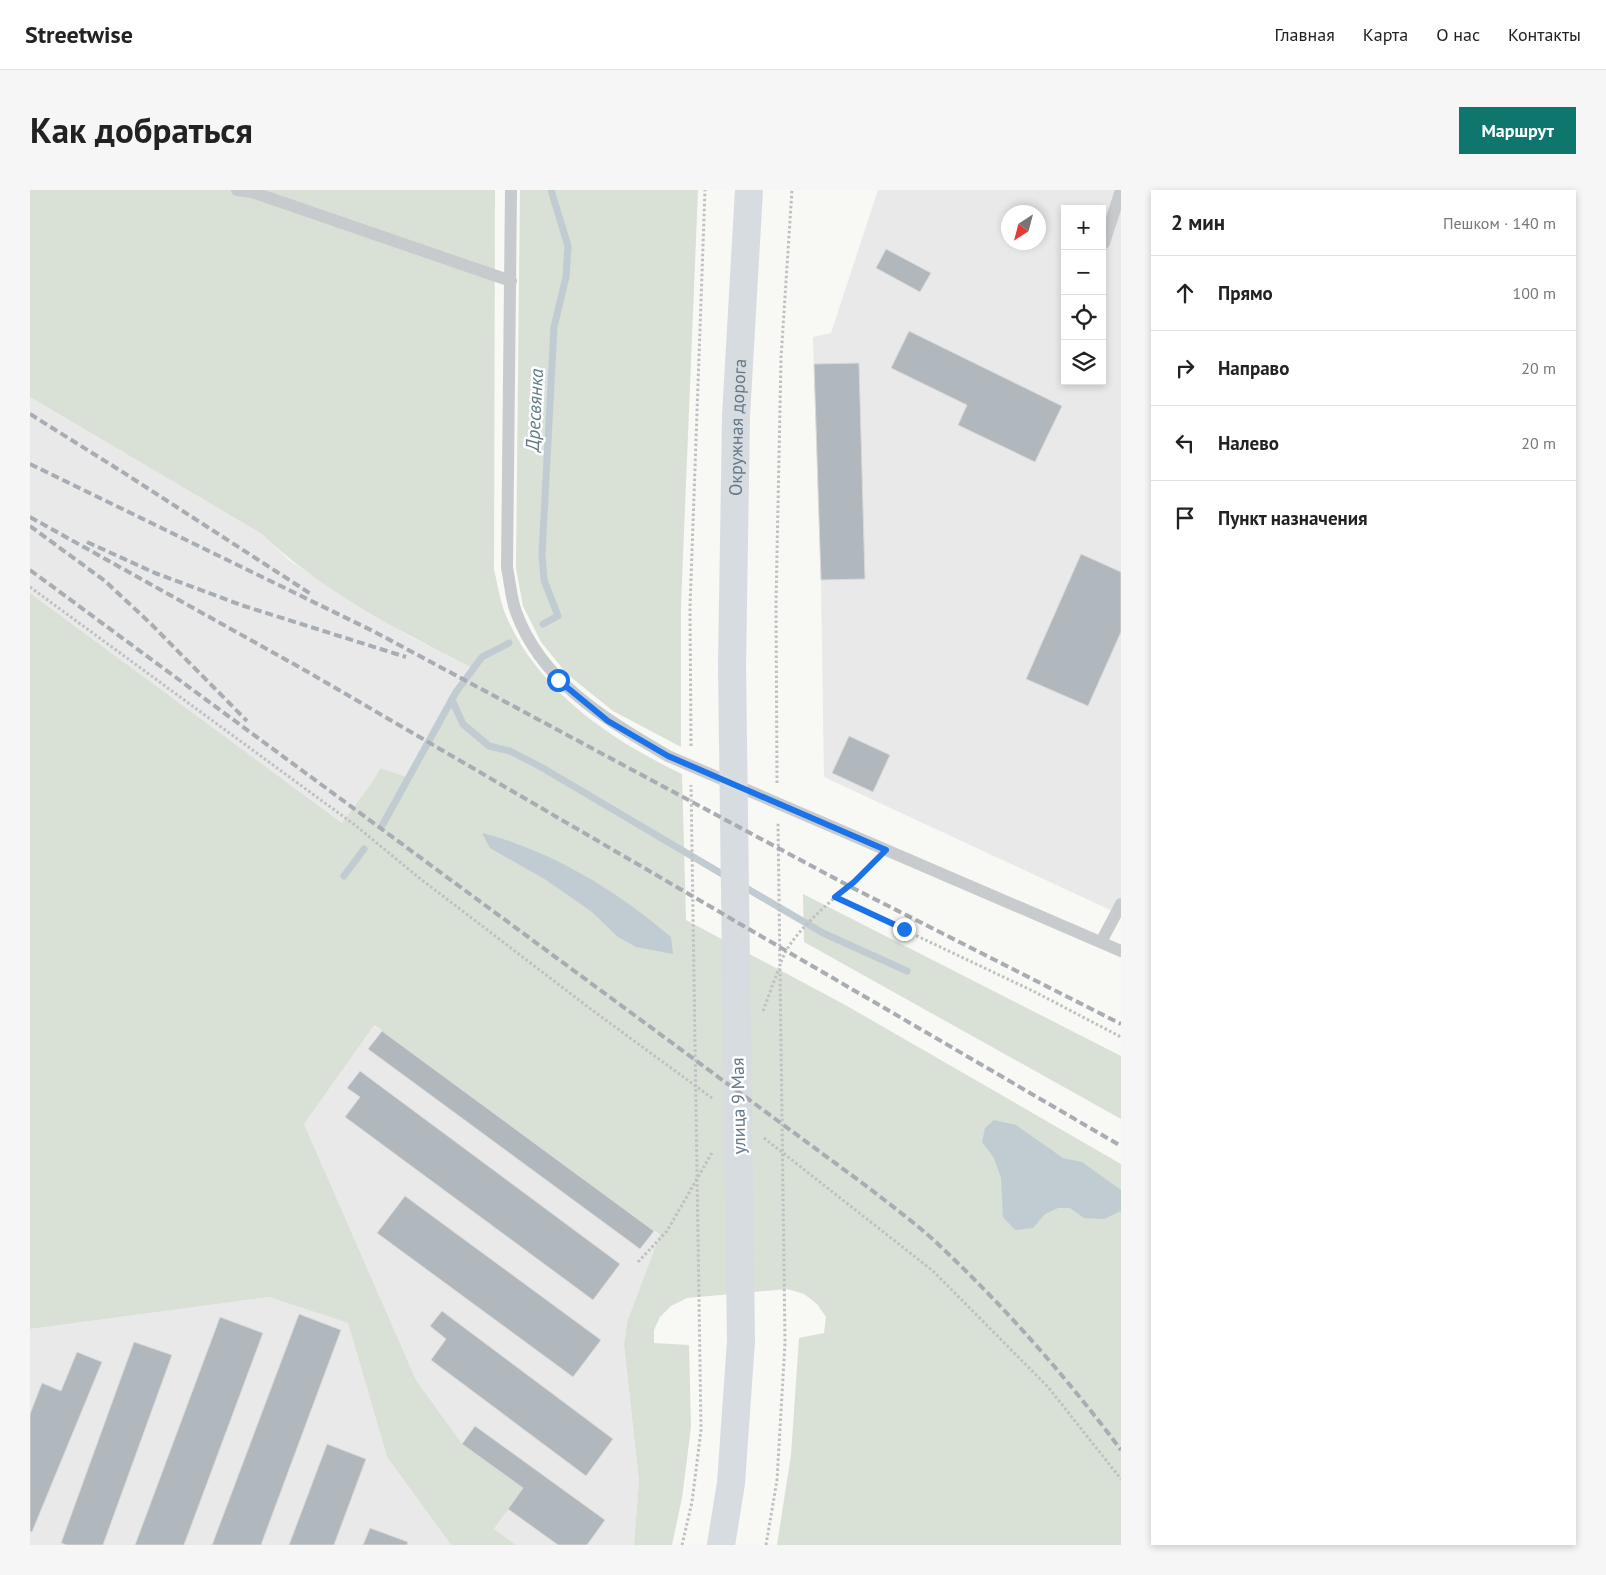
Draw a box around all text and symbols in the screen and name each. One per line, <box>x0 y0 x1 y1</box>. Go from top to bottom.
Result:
text: Streetwise <box>25 19 133 50</box>
text: Главная <box>1274 23 1335 46</box>
text: Карта <box>1363 23 1408 46</box>
text: О нас <box>1436 23 1480 46</box>
text: Контакты <box>1508 23 1581 46</box>
text: Как добраться <box>30 107 253 153</box>
button: Маршрут <box>1459 107 1576 154</box>
north arrow <box>1001 205 1046 250</box>
map controls <box>1061 205 1106 385</box>
button: + <box>1061 205 1106 250</box>
text: 2 мин <box>1171 209 1225 236</box>
text: Пешком · 140 m <box>1443 213 1556 233</box>
button: − <box>1061 250 1106 295</box>
icon: ahead <box>1171 279 1199 307</box>
text: Прямо <box>1218 281 1273 305</box>
text: 100 m <box>1513 283 1556 303</box>
button: locate <box>1061 295 1106 340</box>
button: layers <box>1061 340 1106 385</box>
icon: right <box>1171 354 1199 382</box>
text: Направо <box>1218 356 1289 380</box>
street label: Окружная дорога <box>723 358 751 496</box>
text: 20 m <box>1521 358 1556 378</box>
water label: Дресвянка <box>520 367 548 454</box>
icon: left <box>1171 429 1199 457</box>
text: Налево <box>1218 431 1279 455</box>
text: 20 m <box>1521 433 1556 453</box>
icon: arrive <box>1171 504 1199 532</box>
text: Пункт назначения <box>1218 506 1368 530</box>
route start <box>547 669 570 692</box>
route end <box>893 918 916 941</box>
street label: улица 9 Мая <box>726 1057 750 1155</box>

